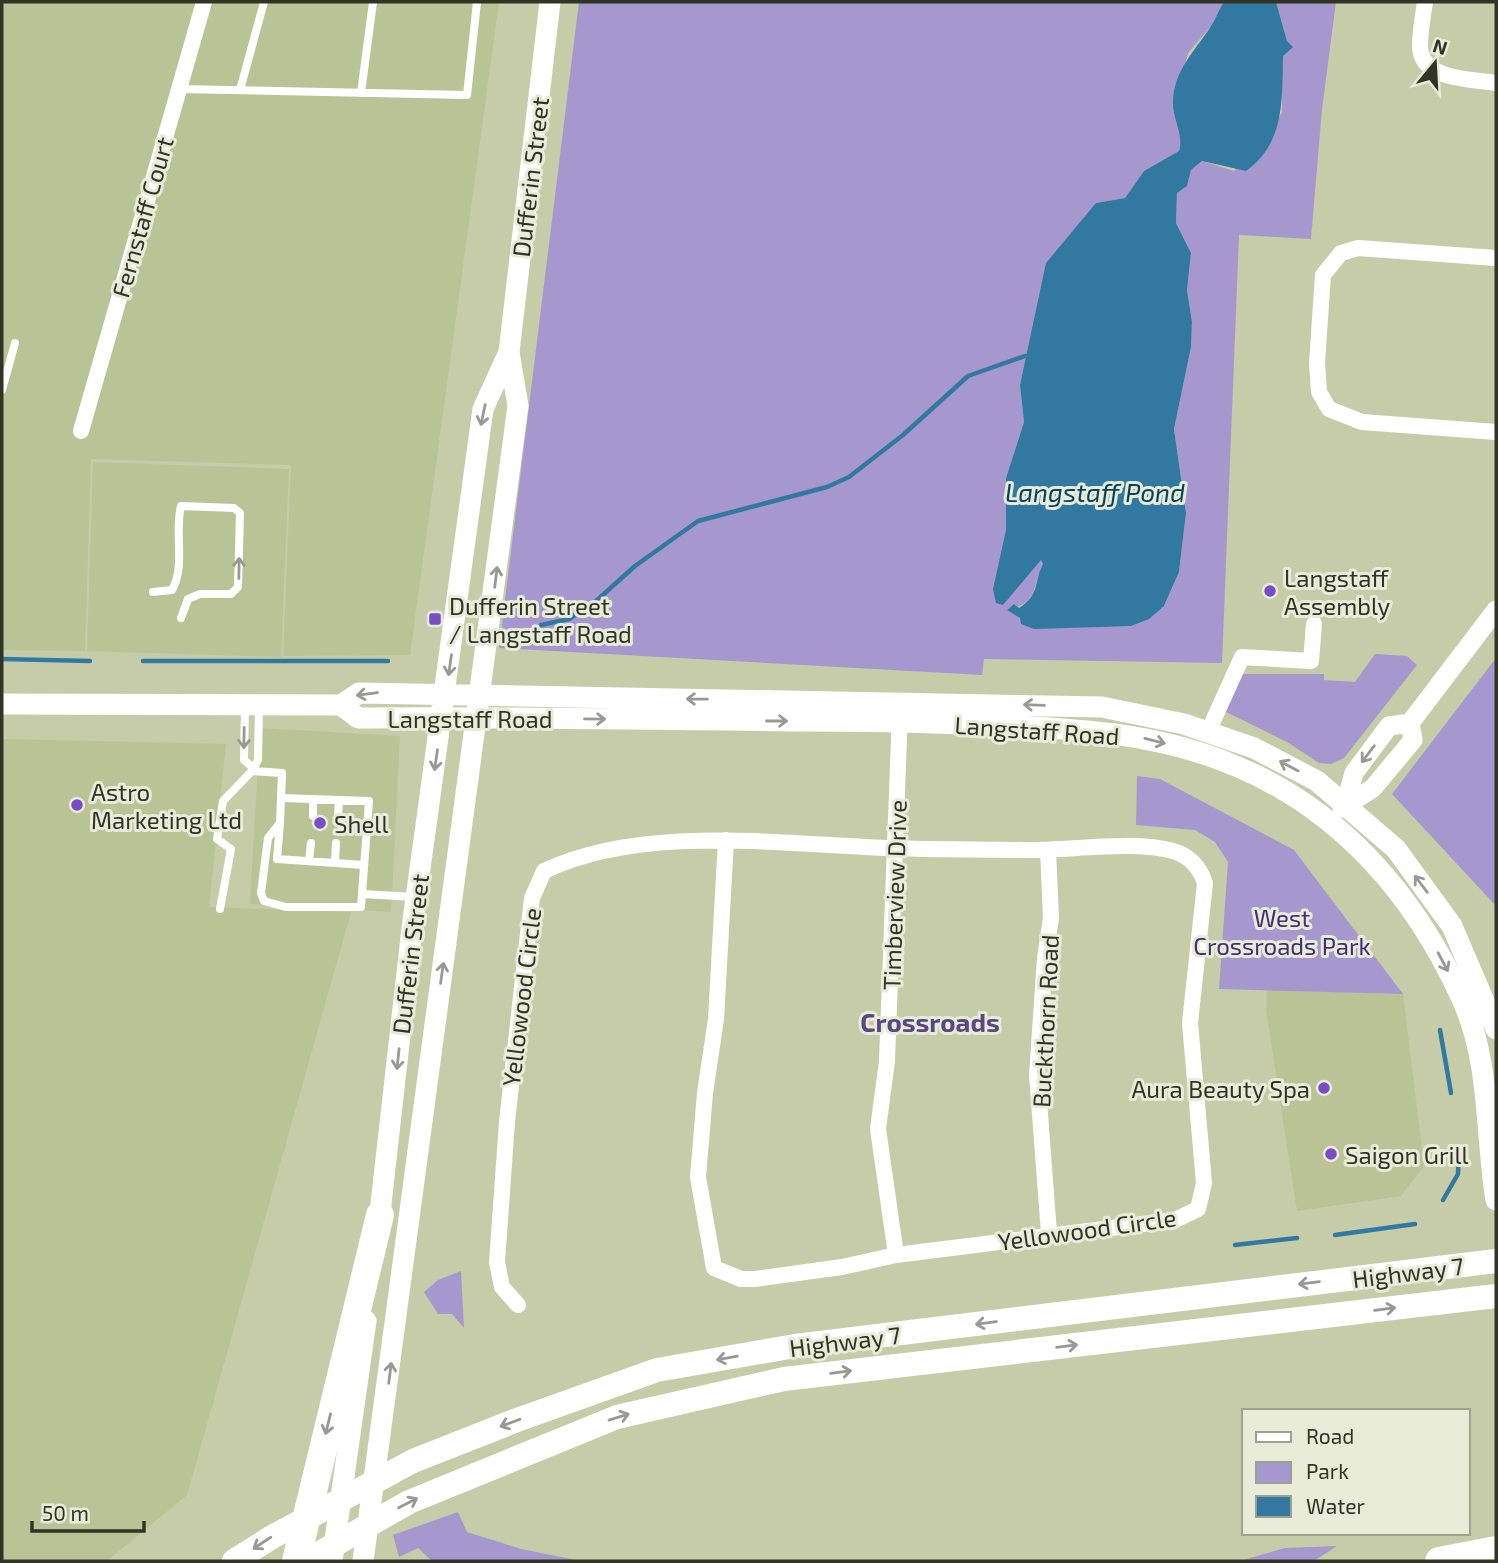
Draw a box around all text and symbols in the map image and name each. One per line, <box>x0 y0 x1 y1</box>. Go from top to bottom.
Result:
north arrow <box>1400 28 1470 98</box>
text: N <box>1430 33 1450 59</box>
street label: Dufferin Street <box>506 95 554 259</box>
street label: Fernstaff Court <box>105 133 179 301</box>
one-way arrow <box>476 403 490 426</box>
water label: Langstaff Pond <box>1005 476 1185 507</box>
one-way arrow <box>232 557 245 580</box>
place label: Langstaff Assembly <box>1284 563 1391 620</box>
one-way arrow <box>490 566 503 589</box>
marker: Langstaff Assembly <box>1262 583 1278 599</box>
place label: Dufferin Street / Langstaff Road <box>449 591 632 648</box>
marker: Dufferin Street / Langstaff Road <box>427 611 443 627</box>
one-way arrow <box>443 653 456 675</box>
one-way arrow <box>356 688 379 701</box>
one-way arrow <box>686 692 709 706</box>
one-way arrow <box>1023 699 1046 712</box>
street label: Langstaff Road <box>387 704 553 733</box>
street label: Langstaff Road <box>954 710 1120 750</box>
one-way arrow <box>583 712 606 726</box>
one-way arrow <box>765 714 788 727</box>
one-way arrow <box>238 726 251 749</box>
one-way arrow <box>1143 735 1166 748</box>
one-way arrow <box>1360 744 1375 763</box>
one-way arrow <box>430 748 443 771</box>
one-way arrow <box>1279 759 1300 773</box>
place label: Astro Marketing Ltd <box>91 777 242 834</box>
marker: Astro Marketing Ltd <box>69 797 85 813</box>
street label: Timberview Drive <box>876 799 912 991</box>
place label: Shell <box>334 809 389 838</box>
marker: Shell <box>312 815 328 831</box>
street label: Dufferin Street <box>386 872 434 1036</box>
one-way arrow <box>1414 875 1429 894</box>
park label: West Crossroads Park <box>1193 903 1371 960</box>
street label: Yellowood Circle <box>496 906 546 1088</box>
street label: Buckthorn Road <box>1026 934 1064 1108</box>
one-way arrow <box>1437 951 1450 972</box>
one-way arrow <box>436 962 449 985</box>
district label: Crossroads <box>860 1006 1000 1037</box>
one-way arrow <box>391 1047 404 1070</box>
place label: Aura Beauty Spa <box>1131 1074 1310 1103</box>
marker: Aura Beauty Spa <box>1316 1080 1332 1096</box>
place label: Saigon Grill <box>1345 1140 1469 1169</box>
marker: Saigon Grill <box>1323 1146 1339 1162</box>
street label: Yellowood Circle <box>996 1202 1178 1256</box>
street label: Highway 7 <box>1351 1251 1465 1293</box>
one-way arrow <box>1298 1277 1321 1290</box>
one-way arrow <box>1373 1303 1396 1316</box>
one-way arrow <box>975 1317 997 1330</box>
street label: Highway 7 <box>788 1320 902 1362</box>
one-way arrow <box>1055 1340 1078 1353</box>
one-way arrow <box>717 1352 739 1365</box>
one-way arrow <box>383 1362 396 1384</box>
one-way arrow <box>829 1366 852 1379</box>
legend <box>1242 1409 1470 1535</box>
one-way arrow <box>607 1410 629 1423</box>
one-way arrow <box>321 1412 334 1435</box>
one-way arrow <box>500 1417 521 1430</box>
text: Road <box>1306 1423 1354 1448</box>
text: Park <box>1306 1458 1349 1483</box>
scale bar <box>32 1490 144 1534</box>
text: Water <box>1306 1493 1365 1518</box>
one-way arrow <box>397 1496 418 1510</box>
text: 50 m <box>42 1500 89 1525</box>
one-way arrow <box>253 1536 272 1551</box>

